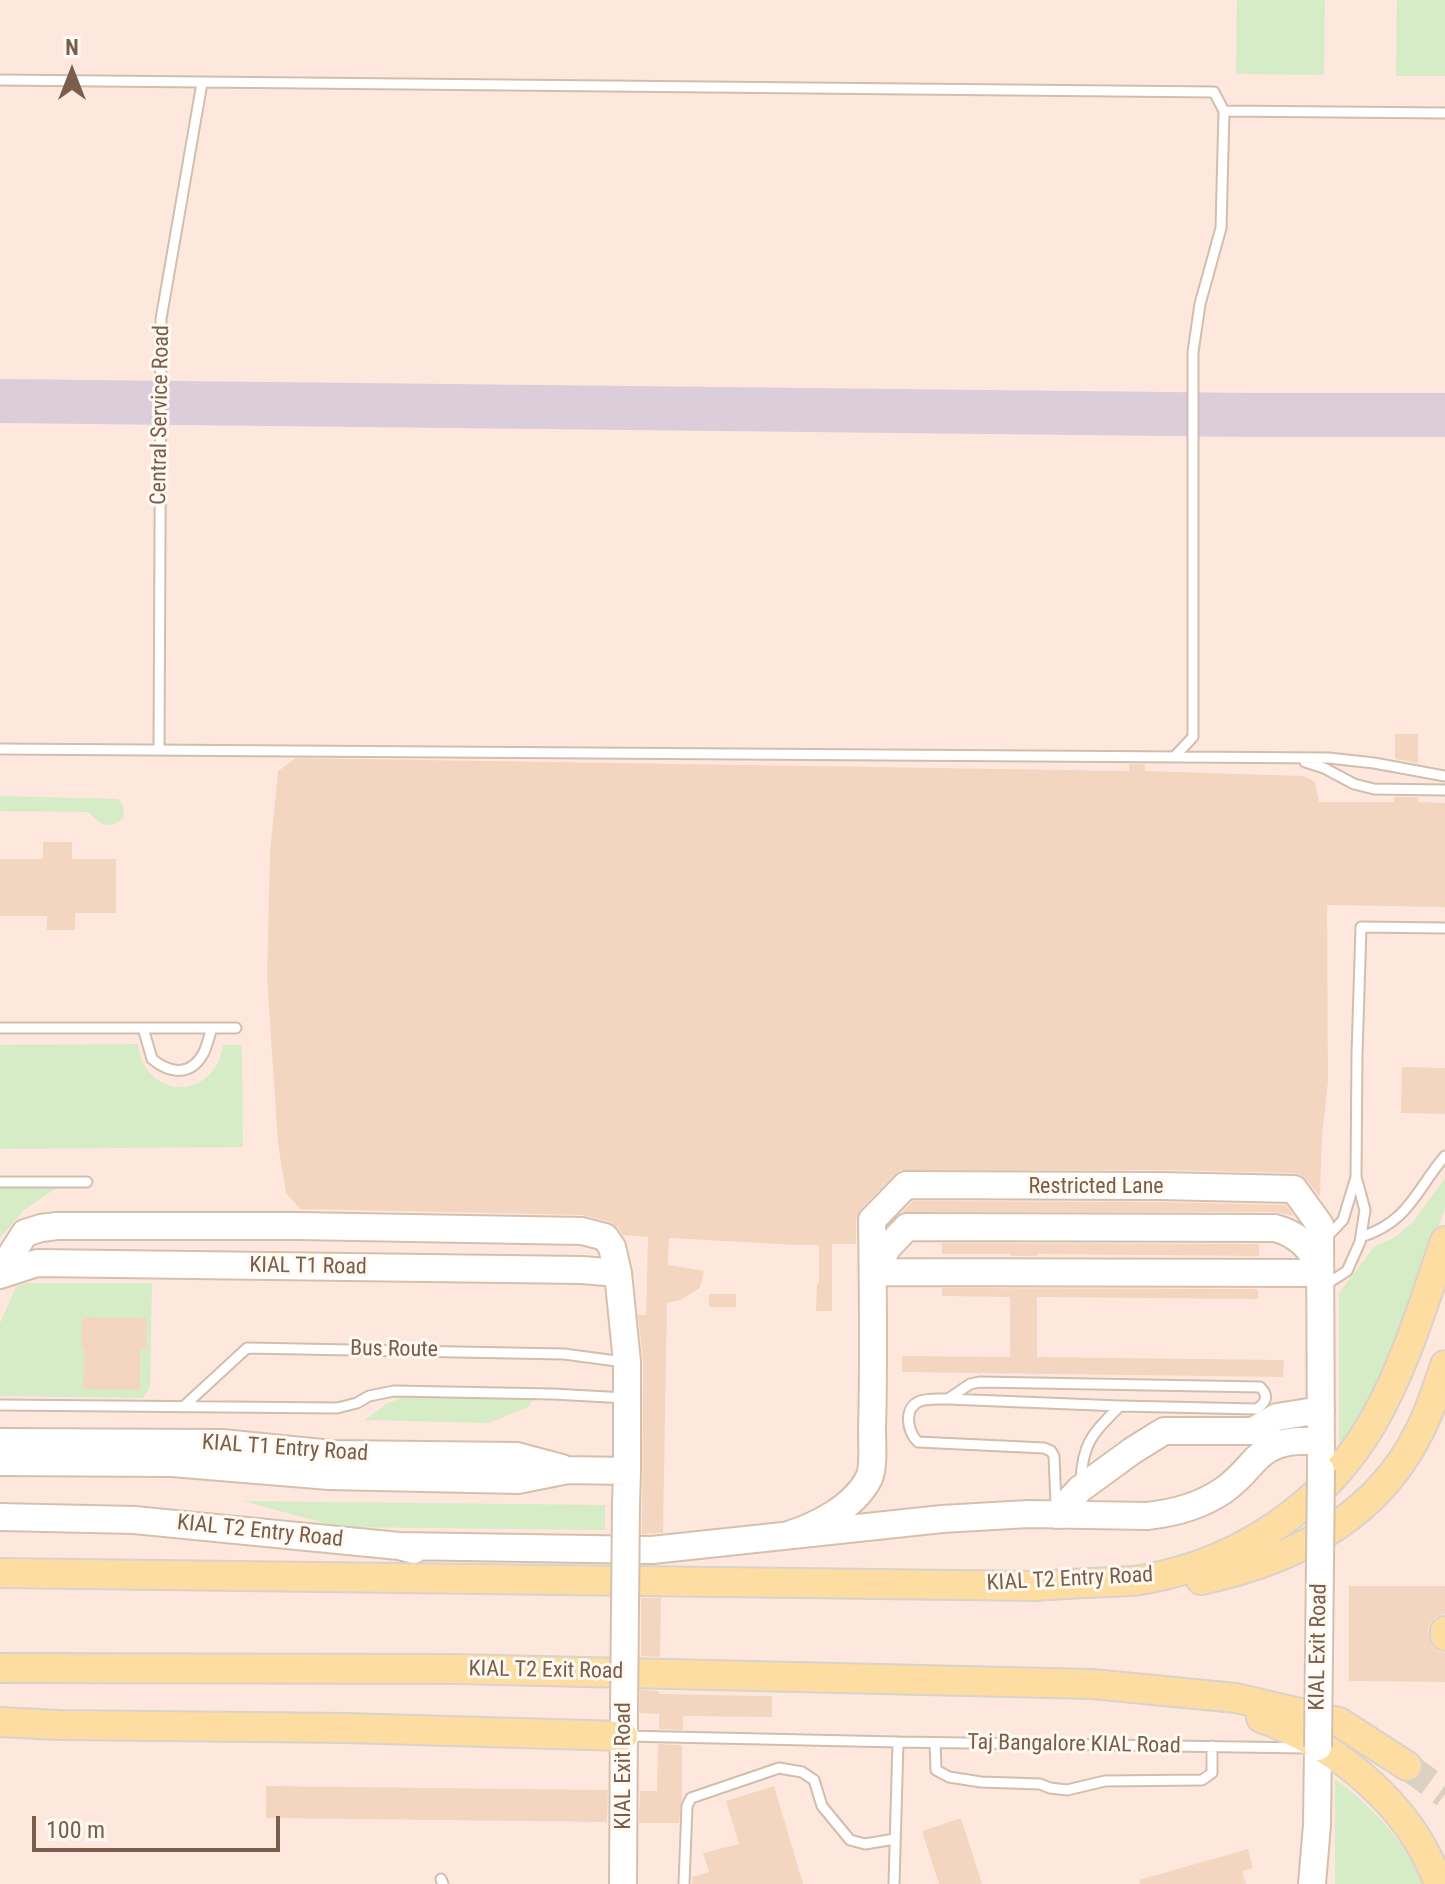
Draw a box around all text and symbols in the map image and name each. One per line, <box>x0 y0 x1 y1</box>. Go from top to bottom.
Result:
north arrow <box>32 32 112 112</box>
text: N <box>65 35 79 60</box>
street label: Central Service Road <box>146 325 176 505</box>
street label: Restricted Lane <box>1028 1174 1164 1200</box>
street label: KIAL T1 Road <box>249 1253 367 1281</box>
street label: Bus Route <box>350 1336 438 1364</box>
street label: KIAL T1 Entry Road <box>201 1430 369 1468</box>
street label: KIAL T2 Entry Road <box>176 1510 344 1554</box>
street label: KIAL T2 Entry Road <box>986 1562 1154 1598</box>
street label: KIAL Exit Road <box>1305 1583 1333 1711</box>
street label: KIAL T2 Exit Road <box>468 1656 624 1686</box>
street label: KIAL Exit Road <box>611 1702 637 1830</box>
street label: Taj Bangalore KIAL Road <box>967 1730 1181 1760</box>
scale bar <box>36 1800 284 1850</box>
text: 100 m <box>46 1816 105 1844</box>

